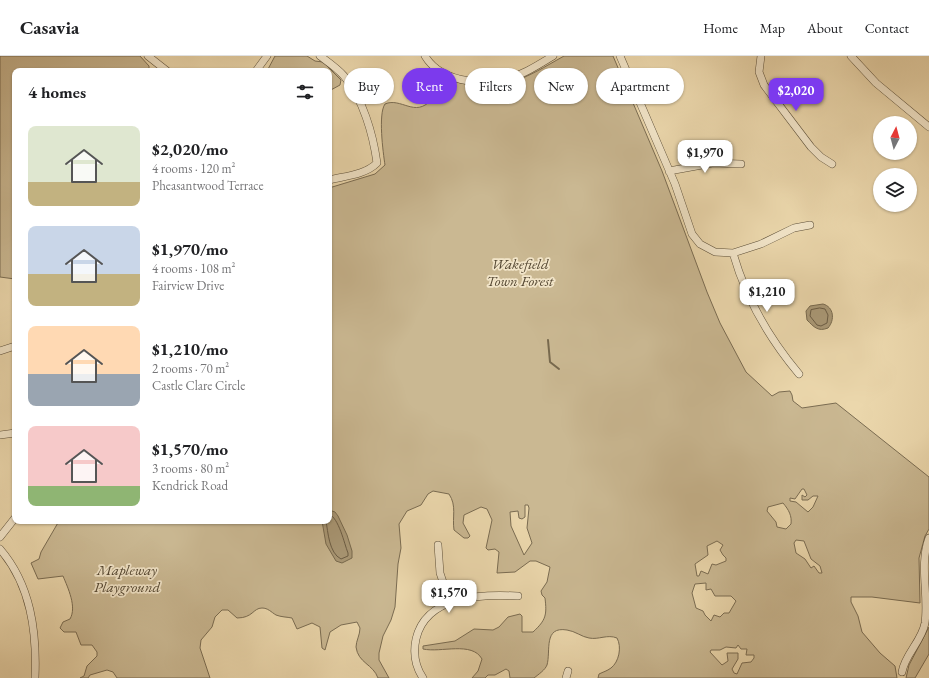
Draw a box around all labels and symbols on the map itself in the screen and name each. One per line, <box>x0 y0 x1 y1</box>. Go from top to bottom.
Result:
pin: $2,020 <box>763 78 829 112</box>
north arrow <box>873 116 917 160</box>
pin: $1,970 <box>672 140 738 174</box>
park label: Wakefield Town Forest <box>487 254 554 290</box>
pin: $1,210 <box>734 279 800 313</box>
park label: Mapleway Playground <box>94 560 161 596</box>
pin: $1,570 <box>416 580 482 614</box>

